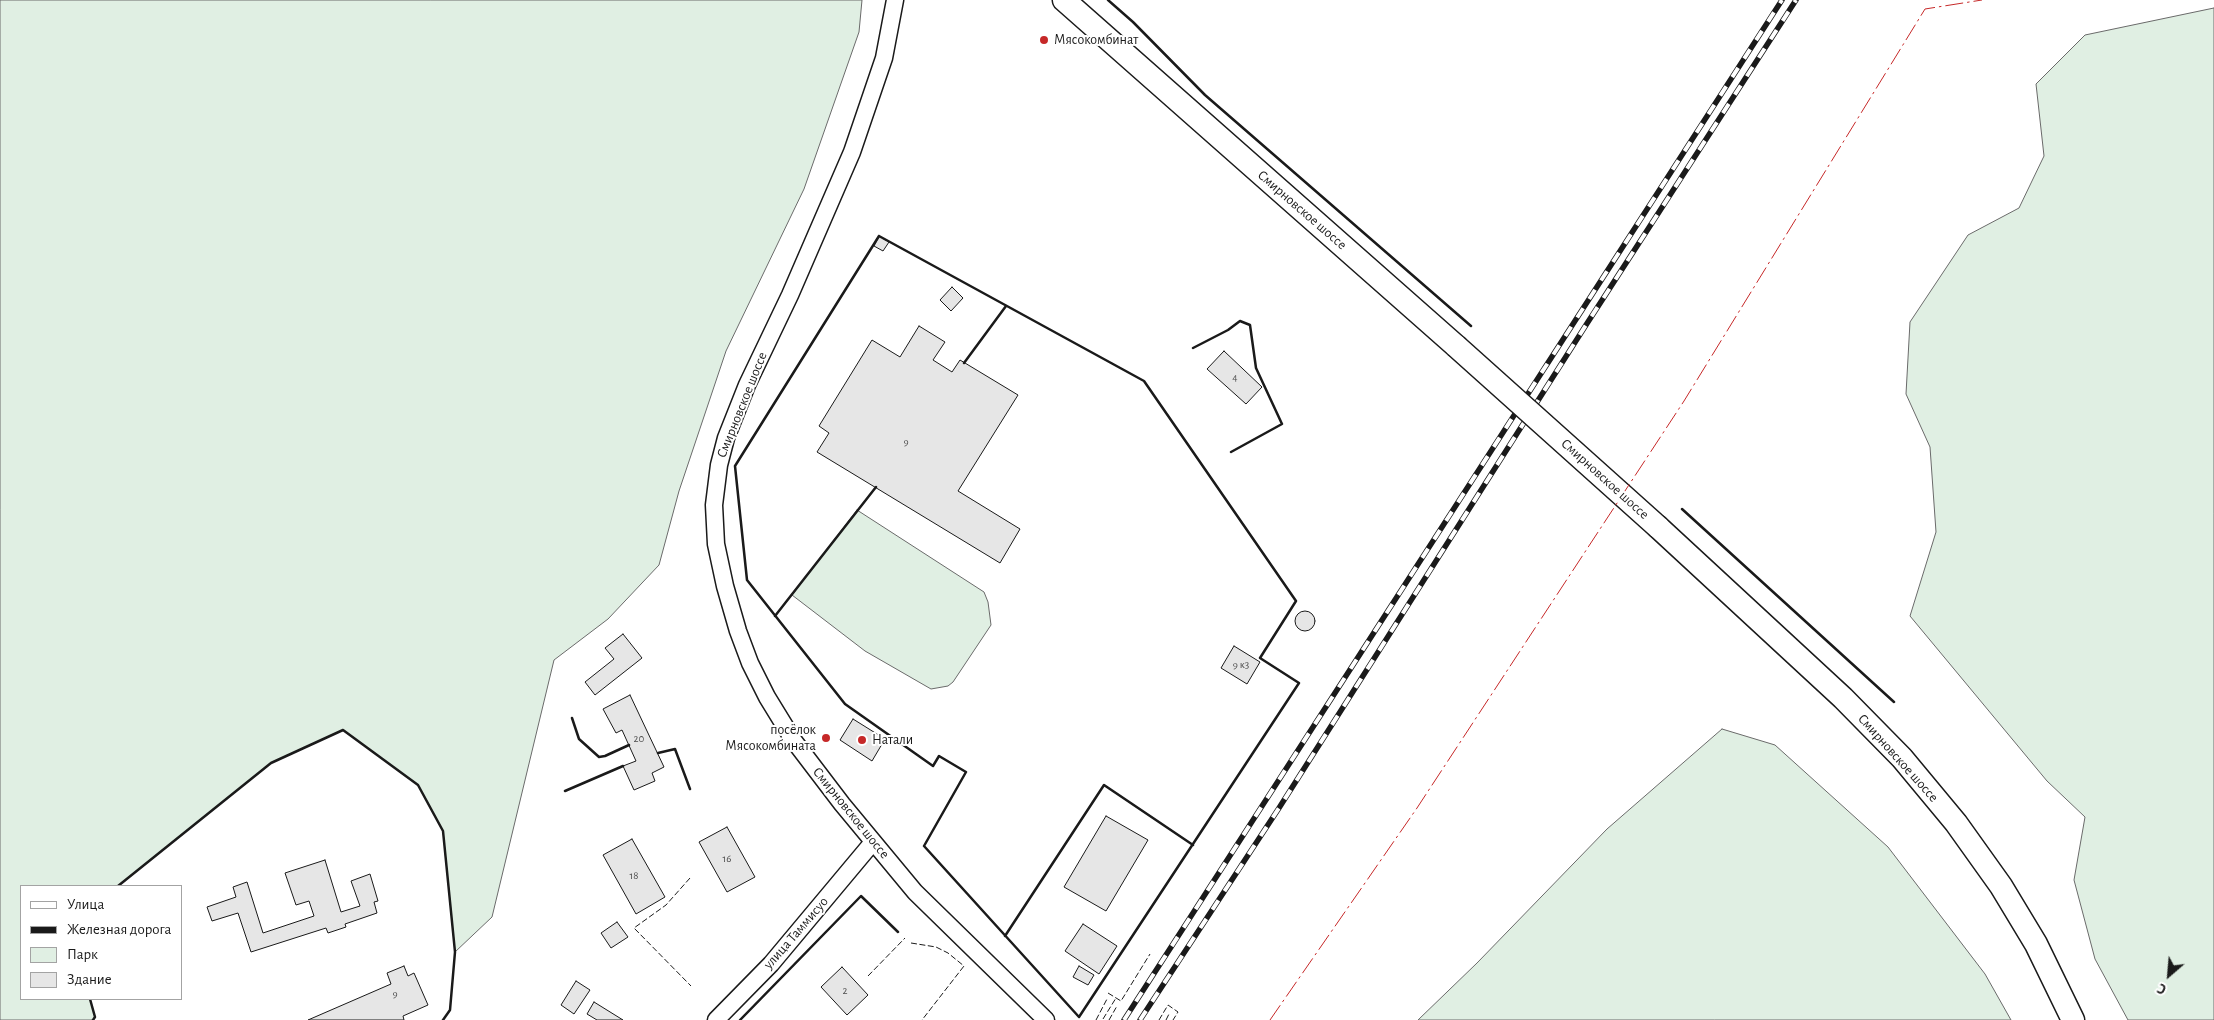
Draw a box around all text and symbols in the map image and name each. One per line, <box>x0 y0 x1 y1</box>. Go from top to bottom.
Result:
place label: Мясокомбинат <box>1054 32 1138 48</box>
marker: Мясокомбинат <box>1038 34 1050 46</box>
street label: Смирновское шоссе <box>1254 167 1350 253</box>
street label: Смирновское шоссе <box>713 350 771 460</box>
house number: 4 <box>1232 371 1238 385</box>
house number: 9 <box>903 435 909 449</box>
street label: Смирновское шоссе <box>1557 435 1653 523</box>
house number: 9 к3 <box>1233 658 1249 672</box>
street label: Смирновское шоссе <box>1854 710 1942 806</box>
place label: посёлок Мясокомбината <box>725 722 816 754</box>
house number: 20 <box>634 732 644 746</box>
marker: посёлок Мясокомбината <box>820 732 832 744</box>
place label: Натали <box>872 732 913 748</box>
marker: Натали <box>856 734 868 746</box>
street label: Смирновское шоссе <box>809 764 893 862</box>
house number: 16 <box>723 852 731 866</box>
house number: 18 <box>630 869 638 883</box>
legend <box>20 885 182 1000</box>
street label: улица Таммисуо <box>760 893 832 973</box>
text: Улица <box>67 897 104 912</box>
text: Железная дорога <box>67 922 171 937</box>
text: Парк <box>67 947 98 962</box>
north arrow <box>2144 950 2194 1000</box>
text: Здание <box>67 972 112 987</box>
text: С <box>2156 980 2169 996</box>
house number: 2 <box>842 984 848 998</box>
house number: 9 <box>392 987 398 1001</box>

